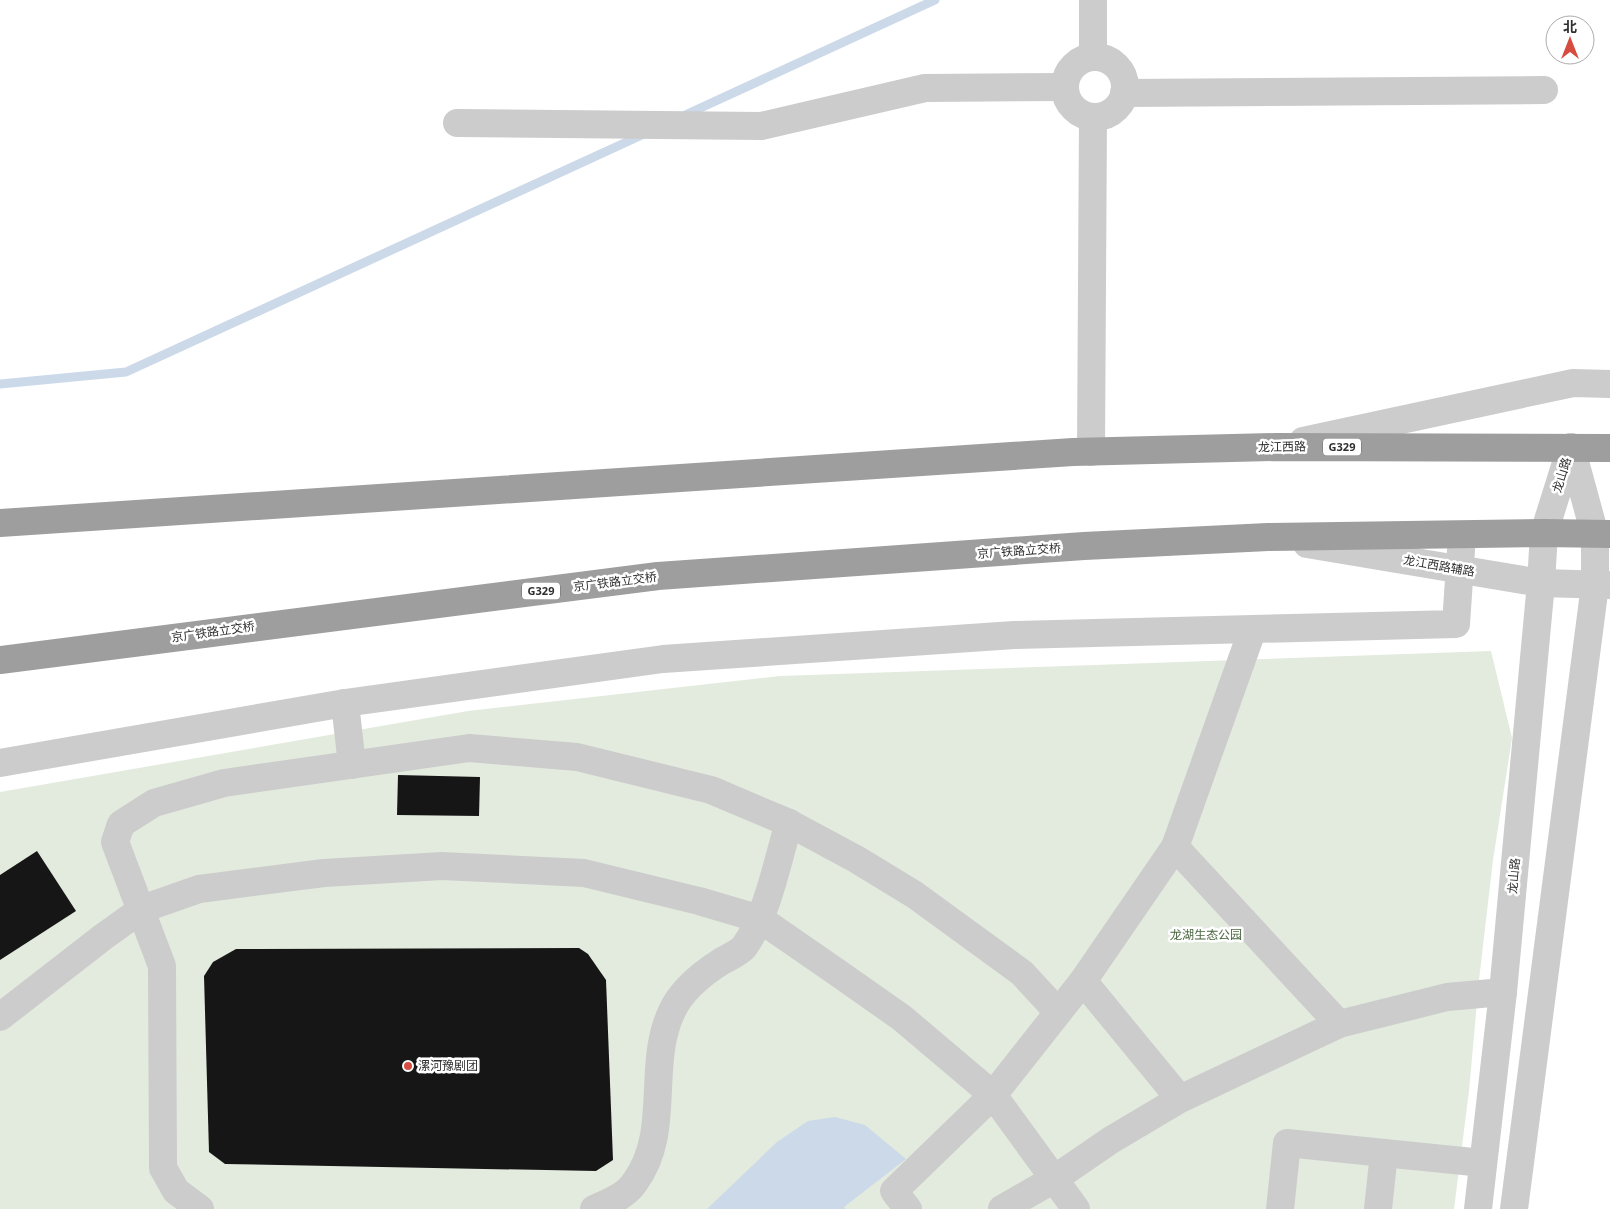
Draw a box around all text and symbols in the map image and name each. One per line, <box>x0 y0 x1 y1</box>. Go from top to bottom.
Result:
north arrow <box>1545 15 1595 65</box>
text: 北 <box>1563 17 1577 36</box>
street label: 龙江西路 <box>1258 438 1306 455</box>
road number: G329 <box>1323 438 1361 456</box>
street label: 龙山路 <box>1548 455 1575 495</box>
street label: 京广铁路立交桥 <box>976 539 1061 562</box>
street label: 龙江西路辅路 <box>1402 551 1476 580</box>
street label: 京广铁路立交桥 <box>572 568 658 595</box>
road number: G329 <box>522 582 560 600</box>
street label: 京广铁路立交桥 <box>170 617 256 646</box>
street label: 龙山路 <box>1503 857 1524 895</box>
park label: 龙湖生态公园 <box>1170 926 1242 943</box>
place label: 漯河豫剧团 <box>418 1057 478 1074</box>
marker: 漯河豫剧团 <box>402 1060 414 1072</box>

